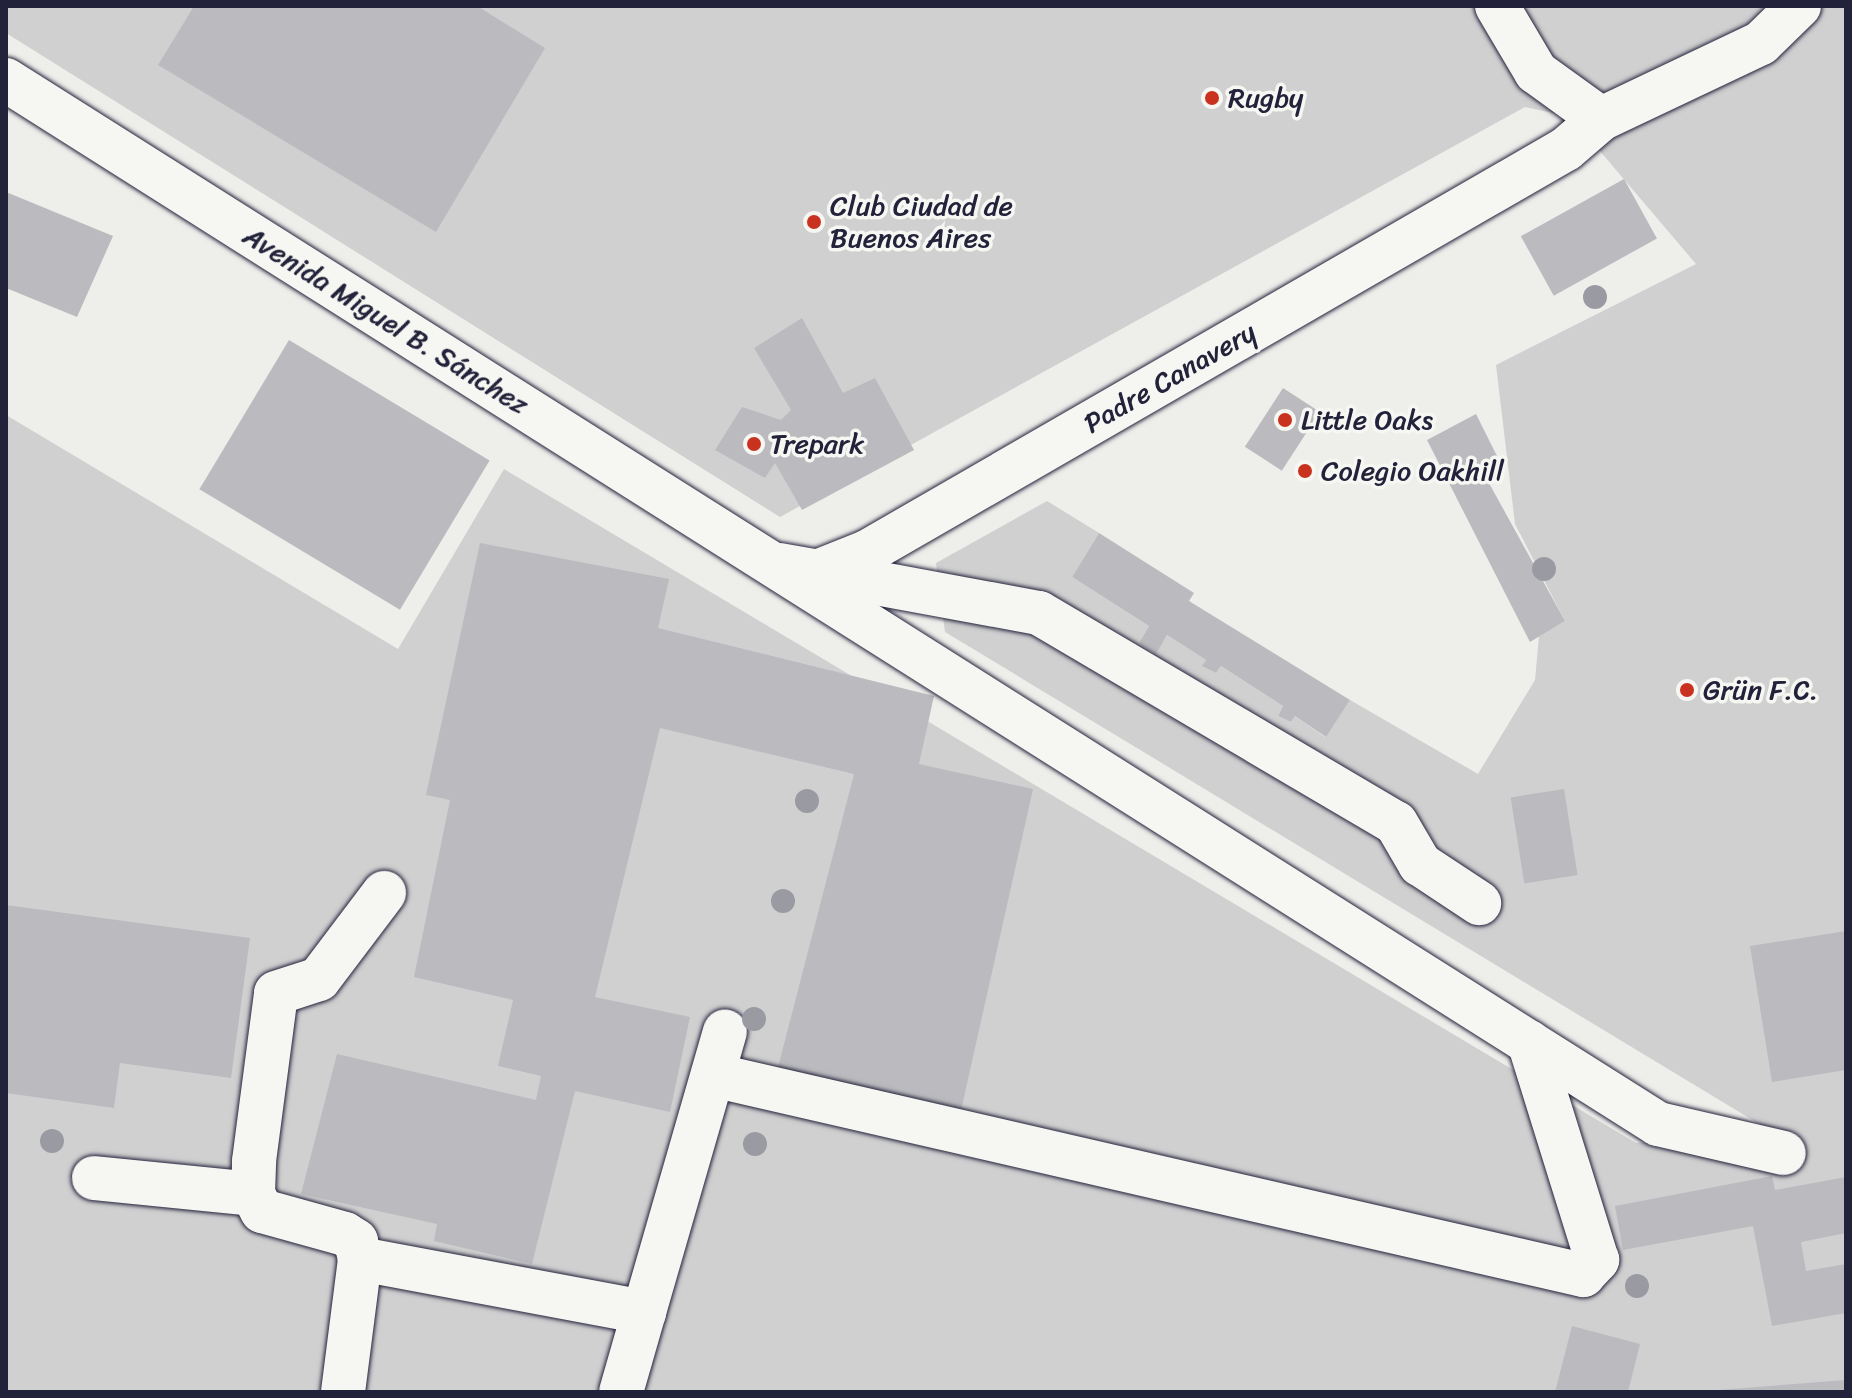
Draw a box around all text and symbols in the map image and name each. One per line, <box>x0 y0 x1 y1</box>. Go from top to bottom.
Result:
place label: Rugby <box>1228 81 1303 115</box>
marker: Rugby <box>1203 89 1221 107</box>
place label: Club Ciudad de Buenos Aires <box>830 189 1013 255</box>
marker: Club Ciudad de Buenos Aires <box>805 213 823 231</box>
street label: Avenida Miguel B. Sánchez <box>237 218 535 422</box>
street label: Padre Canavery <box>1078 315 1262 441</box>
place label: Little Oaks <box>1301 403 1434 437</box>
marker: Little Oaks <box>1276 411 1294 429</box>
place label: Trepark <box>770 427 864 461</box>
marker: Trepark <box>745 435 763 453</box>
place label: Colegio Oakhill <box>1321 454 1504 488</box>
marker: Colegio Oakhill <box>1296 462 1314 480</box>
place label: Grün F.C. <box>1703 673 1816 707</box>
marker: Grün F.C. <box>1678 681 1696 699</box>

